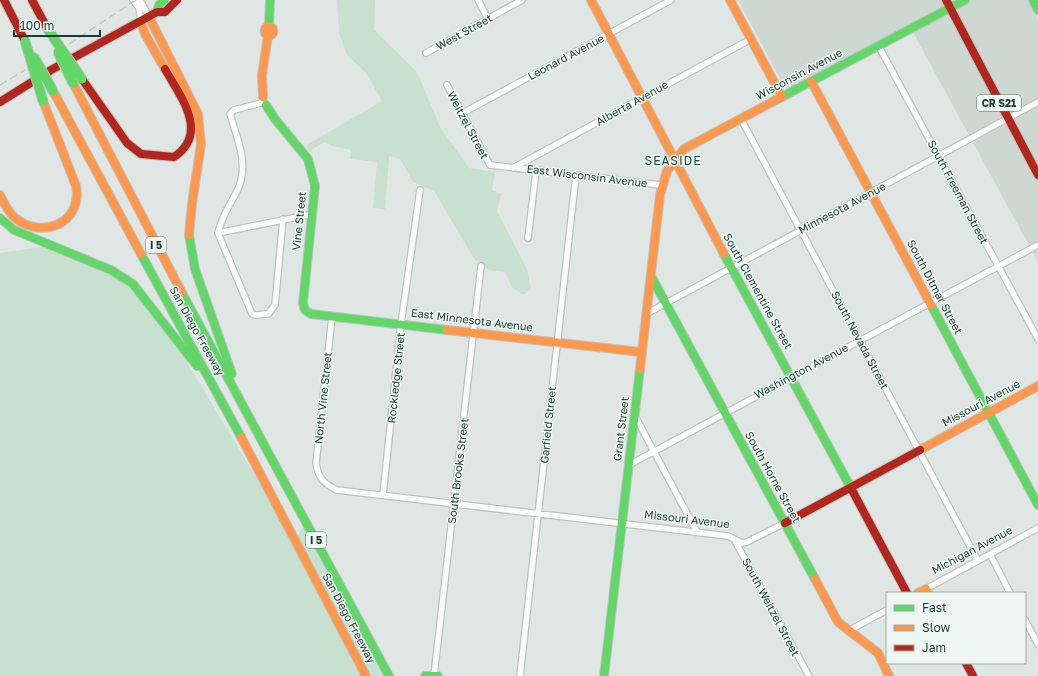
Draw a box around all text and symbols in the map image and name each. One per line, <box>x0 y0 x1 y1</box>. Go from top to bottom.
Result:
street label: West Street <box>433 11 494 52</box>
scale bar <box>14 12 100 38</box>
text: 100 m <box>20 18 54 33</box>
street label: Leonard Avenue <box>525 31 606 82</box>
street label: Wisconsin Avenue <box>753 45 844 102</box>
street label: Alberta Avenue <box>593 77 670 128</box>
street label: Weitzel Street <box>445 89 492 161</box>
road number: CR S21 <box>977 95 1021 111</box>
street label: South Freeman Street <box>926 138 991 246</box>
district label: SEASIDE <box>644 153 702 168</box>
street label: East Wisconsin Avenue <box>526 162 648 189</box>
street label: Minnesota Avenue <box>796 179 888 236</box>
street label: Vine Street <box>289 191 308 251</box>
street label: South Clementine Street <box>721 231 796 351</box>
road number: I 5 <box>146 237 166 253</box>
street label: South Ditmar Street <box>905 237 966 336</box>
street label: San Diego Freeway <box>167 284 227 378</box>
street label: South Nevada Street <box>829 289 892 391</box>
street label: East Minnesota Avenue <box>410 306 534 333</box>
street label: Rockledge Street <box>384 332 407 424</box>
street label: Washington Avenue <box>751 340 850 401</box>
street label: North Vine Street <box>311 351 334 444</box>
street label: Missouri Avenue <box>940 377 1022 429</box>
street label: Garfield Street <box>537 386 558 464</box>
street label: Grant Street <box>610 396 631 462</box>
street label: South Brooks Street <box>445 417 470 524</box>
street label: South Horne Street <box>743 429 804 524</box>
street label: Missouri Avenue <box>644 507 731 530</box>
street label: Michigan Avenue <box>929 523 1014 576</box>
road number: I 5 <box>306 532 326 548</box>
street label: South Weitzel Street <box>740 556 803 658</box>
street label: San Diego Freeway <box>320 571 379 665</box>
legend <box>886 592 1026 664</box>
text: Fast <box>922 600 947 615</box>
text: Slow <box>922 620 950 635</box>
text: Jam <box>922 640 946 655</box>

